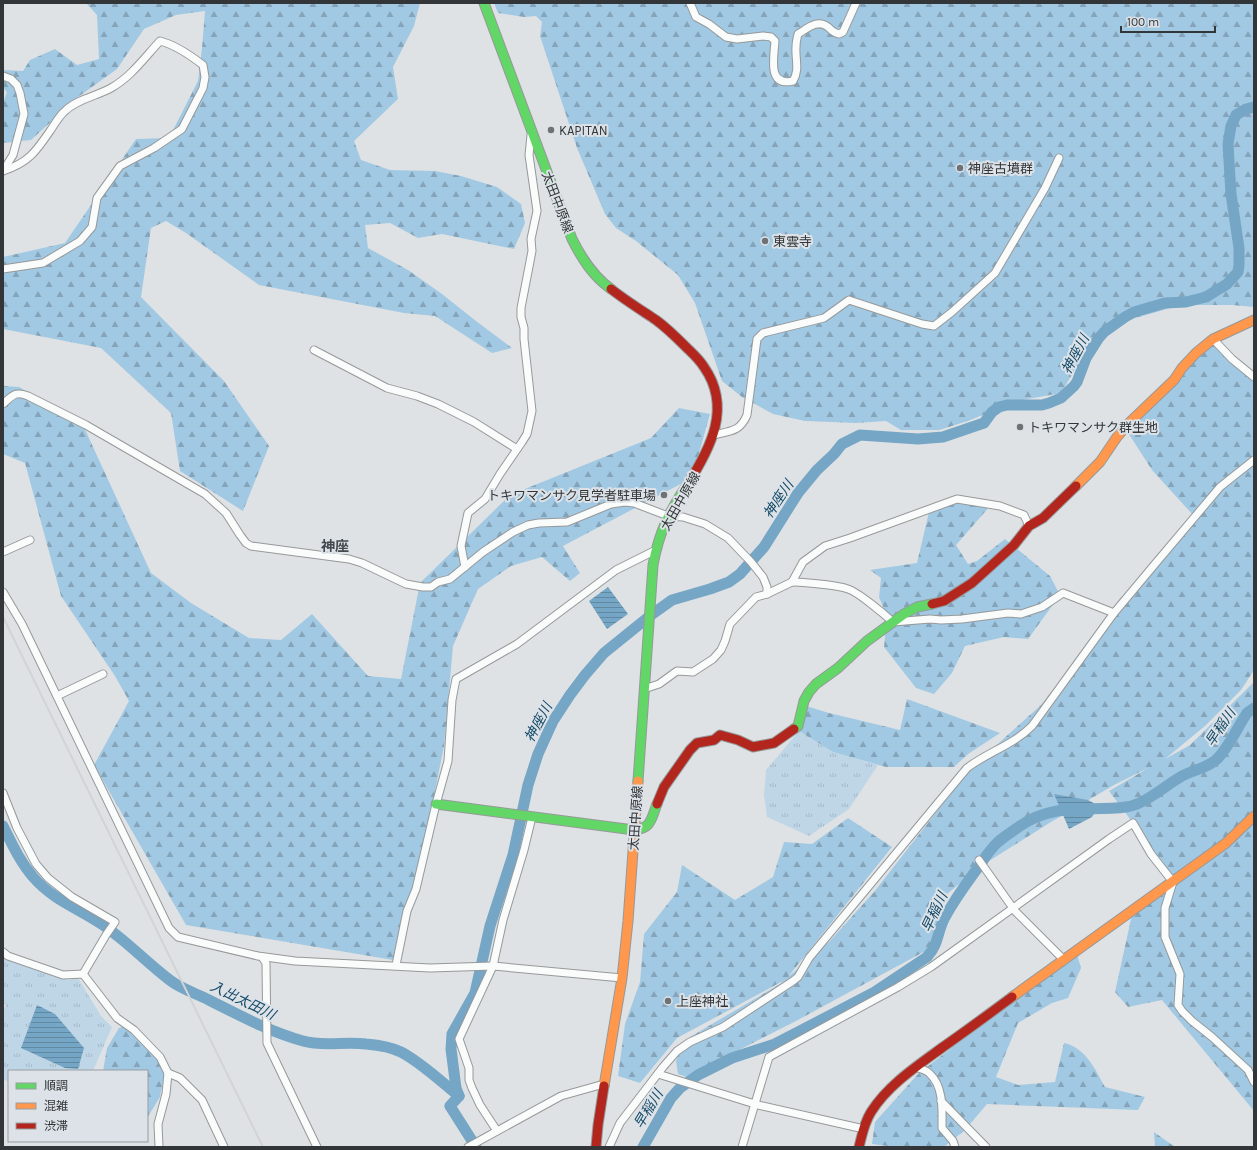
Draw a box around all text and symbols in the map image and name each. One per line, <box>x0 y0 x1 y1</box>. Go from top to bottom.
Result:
scale bar <box>1121 8 1215 34</box>
text: 100 m <box>1127 15 1159 29</box>
place label: KAPITAN <box>559 123 608 138</box>
marker: KAPITAN <box>546 125 556 135</box>
place label: 神座古墳群 <box>968 161 1033 176</box>
marker: 神座古墳群 <box>955 163 965 173</box>
street label: 太田中原線 <box>539 169 576 235</box>
place label: 東雲寺 <box>773 234 812 249</box>
marker: 東雲寺 <box>760 236 770 246</box>
water label: 神座川 <box>1058 330 1094 377</box>
place label: トキワマンサク群生地 <box>1028 420 1158 435</box>
marker: トキワマンサク群生地 <box>1015 422 1025 432</box>
street label: 太田中原線 <box>658 469 703 533</box>
water label: 神座川 <box>760 475 798 521</box>
place label: トキワマンサク見学者駐車場 <box>487 488 656 503</box>
marker: トキワマンサク見学者駐車場 <box>659 490 669 500</box>
district label: 神座 <box>321 538 349 555</box>
water label: 神座川 <box>521 698 557 745</box>
water label: 早稲川 <box>1202 703 1240 749</box>
street label: 太田中原線 <box>626 785 645 851</box>
water label: 早稲川 <box>918 888 952 935</box>
water label: 入出太田川 <box>208 977 280 1024</box>
place label: 上座神社 <box>676 994 728 1009</box>
marker: 上座神社 <box>663 996 673 1006</box>
legend <box>8 1070 148 1142</box>
text: 順調 <box>44 1079 68 1093</box>
water label: 早稲川 <box>630 1085 668 1132</box>
text: 混雑 <box>44 1099 68 1113</box>
text: 渋滞 <box>44 1119 68 1133</box>

